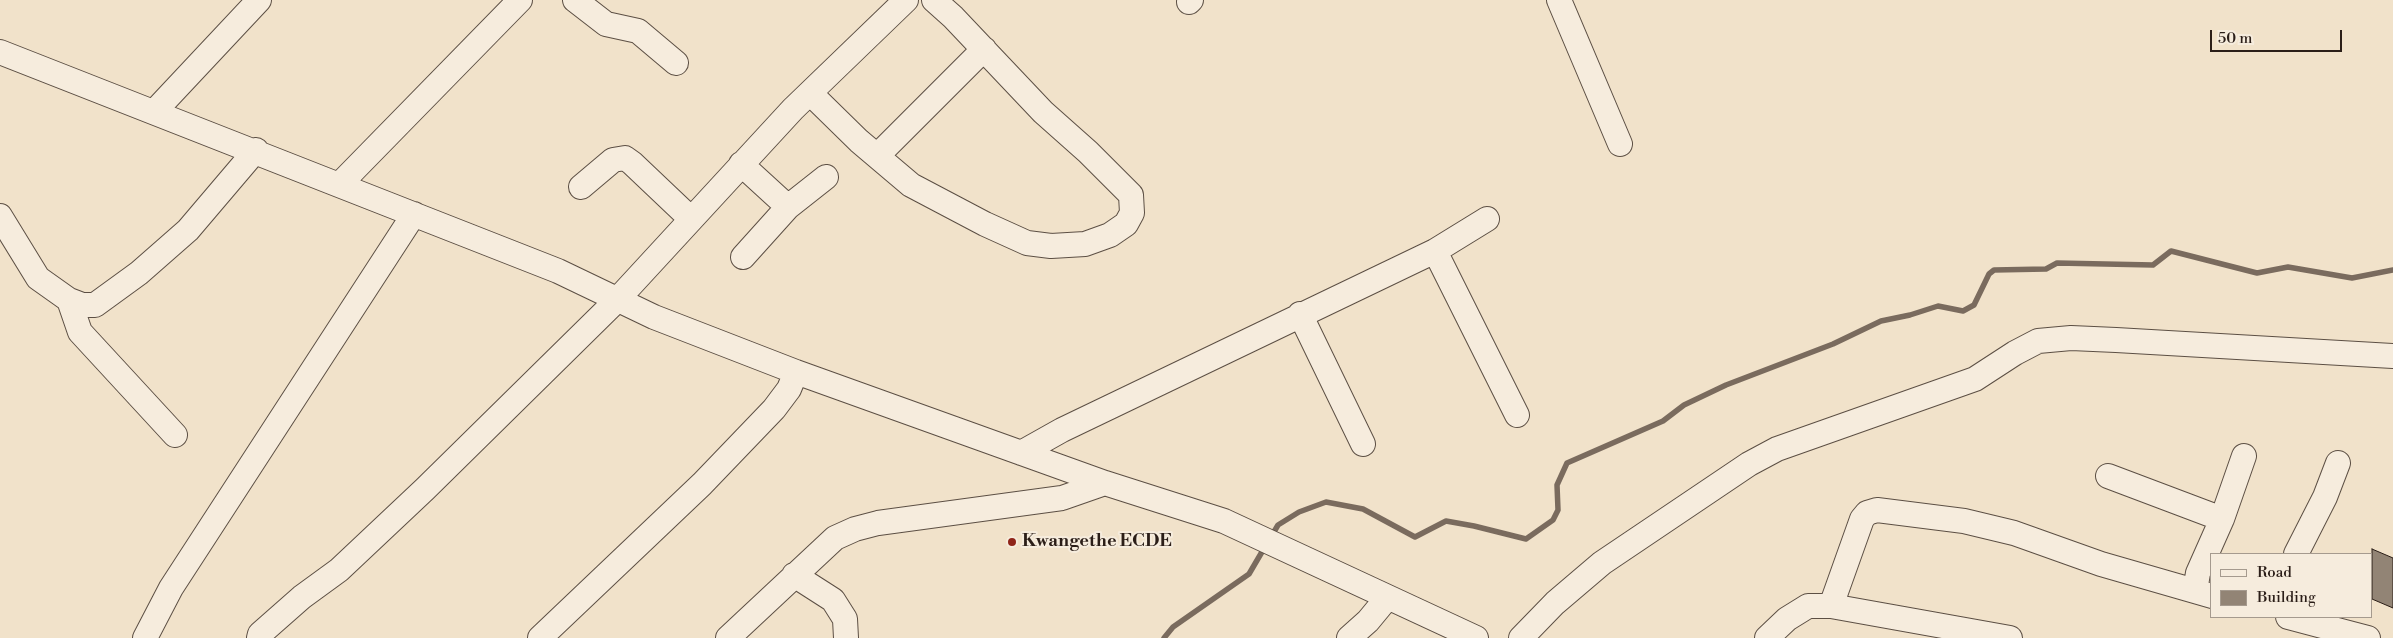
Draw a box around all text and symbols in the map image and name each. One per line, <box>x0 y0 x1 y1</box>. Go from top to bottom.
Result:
scale bar <box>2213 20 2346 52</box>
text: 50 m <box>2218 29 2252 48</box>
place label: Kwangethe ECDE <box>1022 531 1172 553</box>
marker: Kwangethe ECDE <box>1006 536 1018 548</box>
legend <box>2210 553 2373 618</box>
text: Road <box>2257 563 2292 582</box>
text: Building <box>2257 588 2316 607</box>

